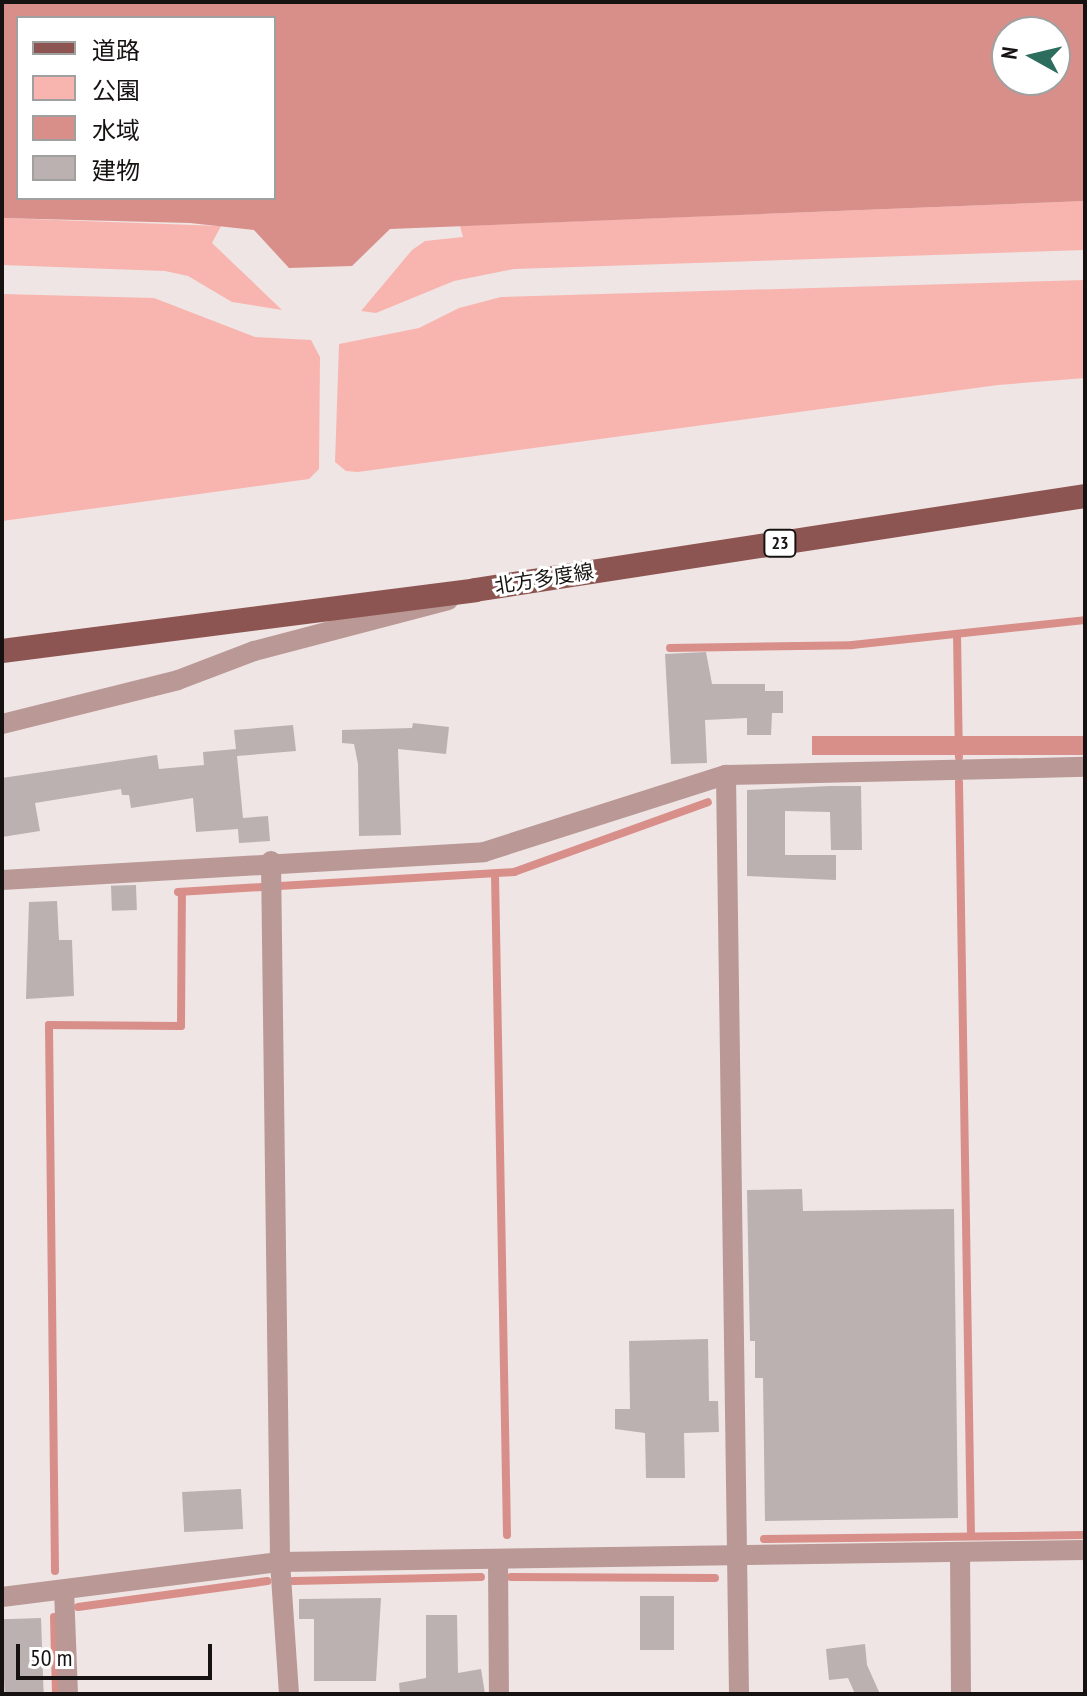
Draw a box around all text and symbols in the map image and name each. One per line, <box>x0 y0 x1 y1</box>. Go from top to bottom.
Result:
legend <box>16 16 276 200</box>
north arrow <box>991 16 1071 96</box>
text: 道路 <box>92 35 140 66</box>
text: N <box>995 45 1024 61</box>
text: 公園 <box>92 75 140 106</box>
text: 水域 <box>92 115 140 146</box>
text: 建物 <box>92 155 140 186</box>
road number: 23 <box>762 529 798 557</box>
street label: 北方多度線 <box>493 559 595 599</box>
scale bar <box>20 1628 216 1678</box>
text: 50 m <box>30 1642 72 1673</box>

